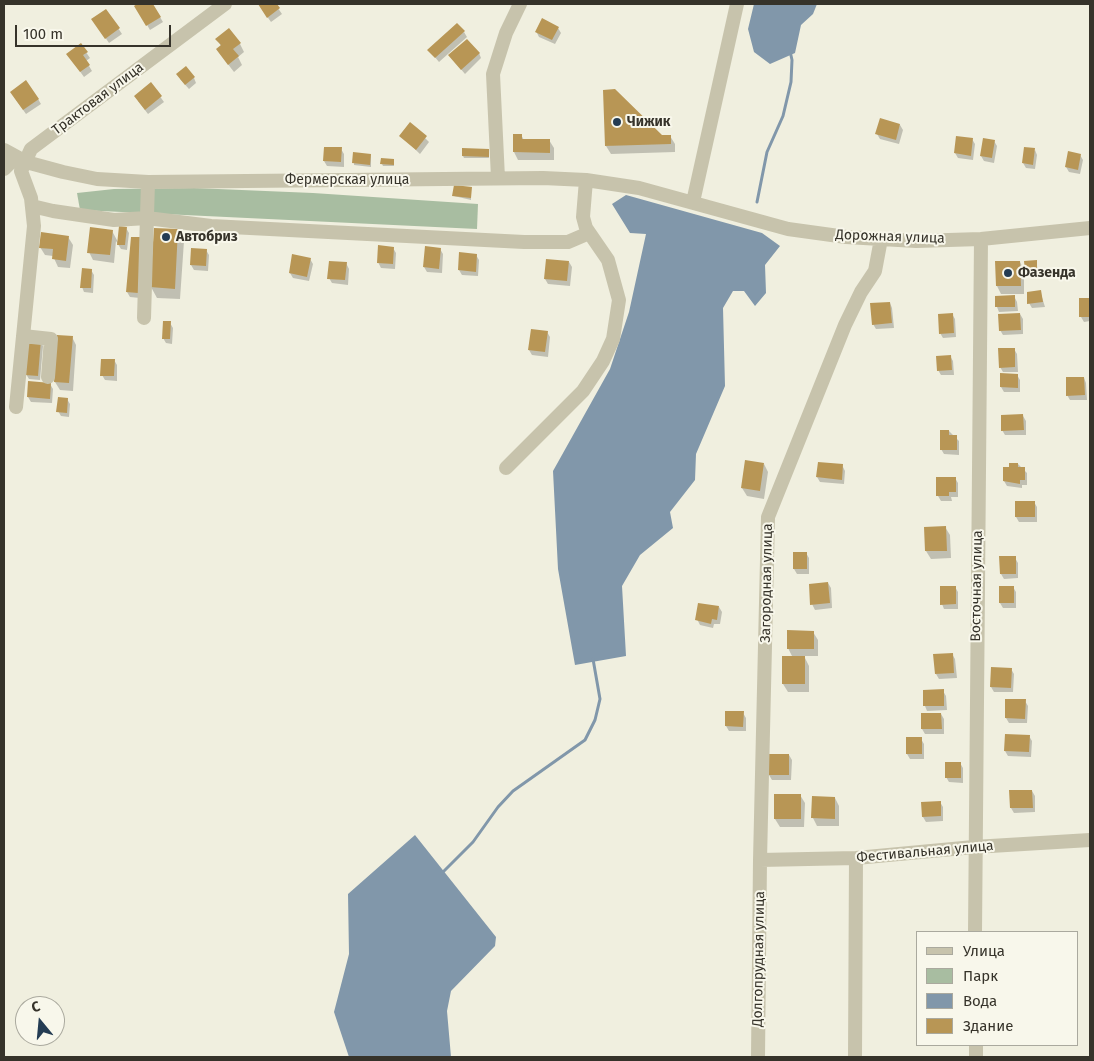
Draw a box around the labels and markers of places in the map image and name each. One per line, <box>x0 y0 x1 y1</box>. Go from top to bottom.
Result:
place label: Чижик <box>627 114 670 130</box>
marker: Чижик <box>611 116 623 128</box>
place label: Автобриз <box>176 229 238 245</box>
marker: Автобриз <box>160 231 172 243</box>
place label: Фазенда <box>1018 265 1076 281</box>
marker: Фазенда <box>1002 267 1014 279</box>

